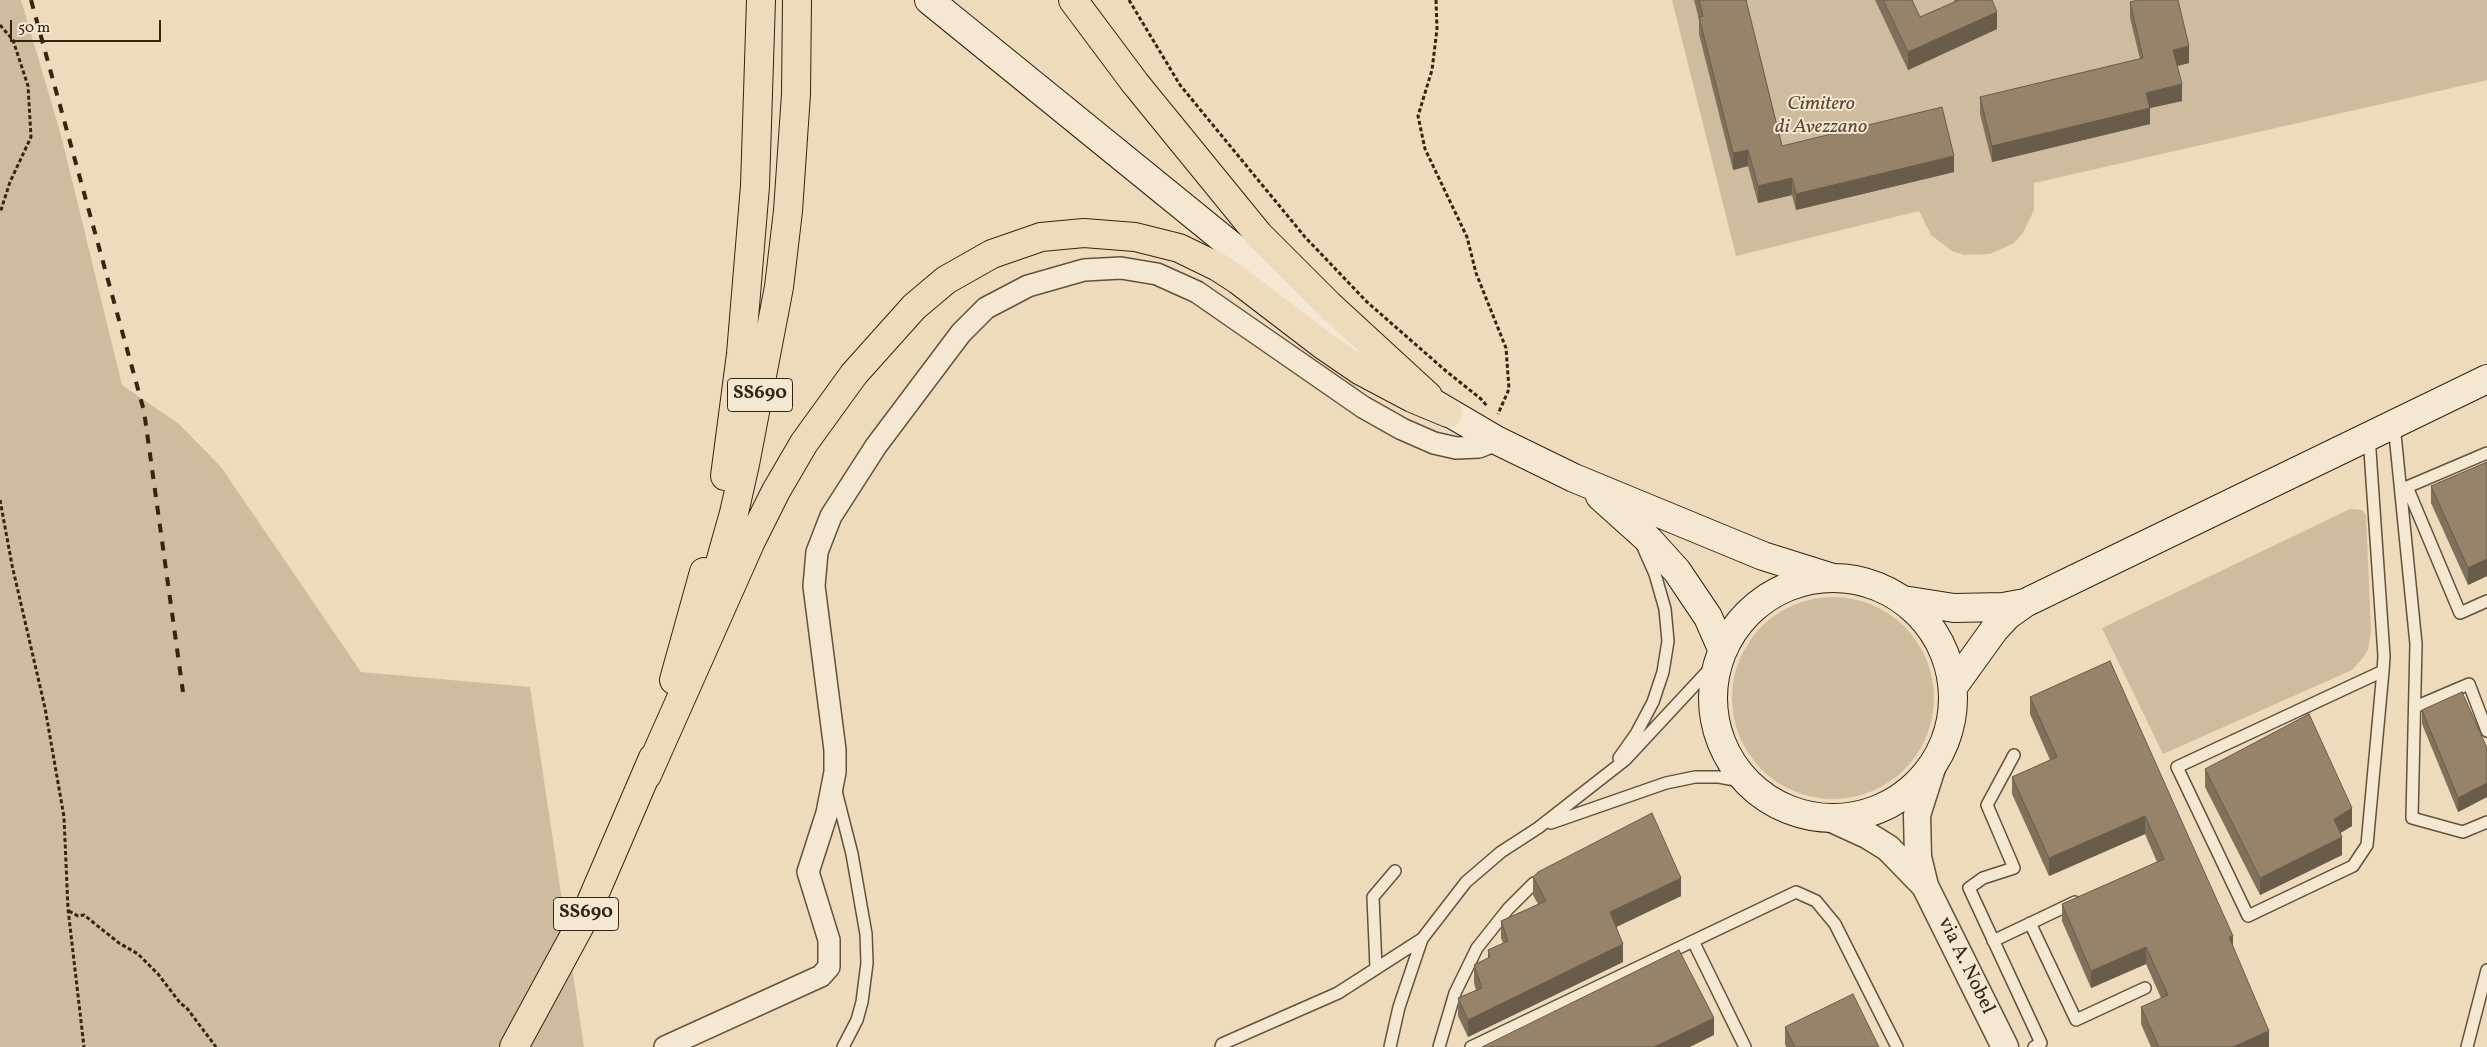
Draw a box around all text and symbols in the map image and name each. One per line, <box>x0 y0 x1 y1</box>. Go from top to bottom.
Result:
scale bar <box>12 10 164 42</box>
text: 50 m <box>18 18 50 39</box>
park label: Cimitero di Avezzano <box>1775 93 1867 140</box>
road number: SS690 <box>728 378 792 412</box>
road number: SS690 <box>554 898 618 931</box>
street label: via A. Nobel <box>1931 914 1999 1018</box>

